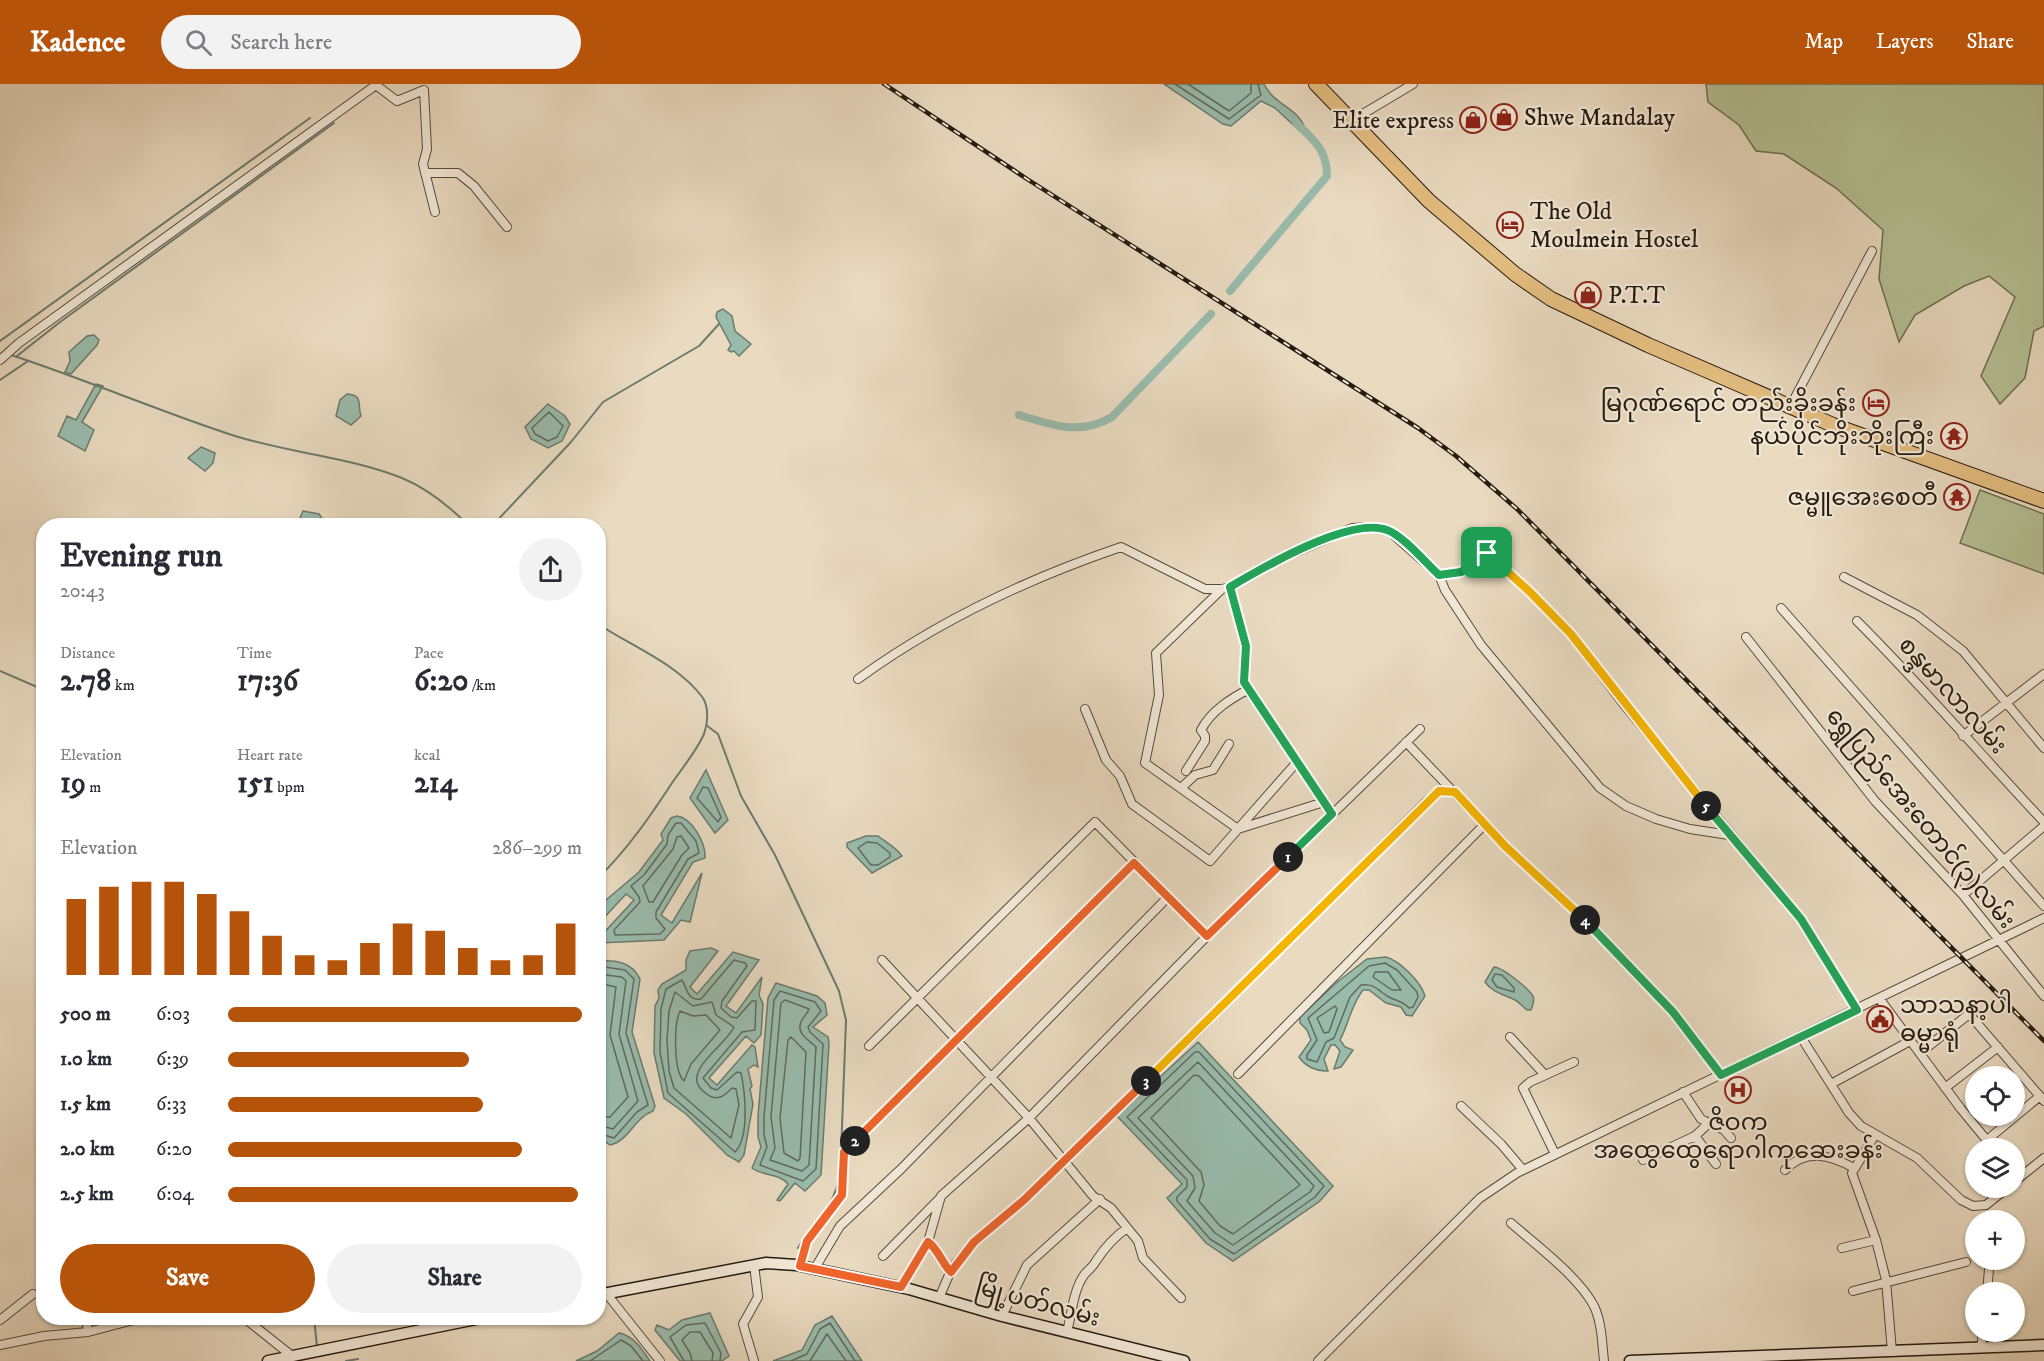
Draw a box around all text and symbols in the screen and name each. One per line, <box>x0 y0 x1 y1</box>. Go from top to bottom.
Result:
search box <box>161 15 581 69</box>
text: Kadence <box>30 25 125 60</box>
icon: search <box>182 26 215 59</box>
text: Search here <box>230 29 332 56</box>
text: Map <box>1804 29 1843 55</box>
text: Layers <box>1876 29 1934 55</box>
text: Share <box>1967 29 2014 55</box>
shop icon: Shwe Mandalay <box>1489 102 1519 132</box>
place label: Shwe Mandalay <box>1524 103 1675 133</box>
shop icon: Elite express <box>1458 105 1488 135</box>
place label: Elite express <box>1332 106 1454 136</box>
place label: The Old Moulmein Hostel <box>1530 197 1699 255</box>
hotel icon: The Old Moulmein Hostel <box>1495 210 1525 240</box>
shop icon: P.T.T <box>1573 280 1603 310</box>
place label: P.T.T <box>1608 281 1665 311</box>
place label: မြဂုဏ်ရောင် တည်းခိုးခန်း <box>1600 387 1856 422</box>
hotel icon: မြဂုဏ်ရောင် တည်းခိုးခန်း <box>1861 388 1891 418</box>
place label: နယ်ပိုင်ဘိုးဘိုးကြီး <box>1750 420 1934 455</box>
temple icon: နယ်ပိုင်ဘိုးဘိုးကြီး <box>1939 421 1969 451</box>
place label: ဇမ္မူအေးစေတီ <box>1788 481 1938 517</box>
temple icon: ဇမ္မူအေးစေတီ <box>1942 482 1972 512</box>
pin <box>1461 527 1512 578</box>
text: Evening run <box>60 536 222 577</box>
icon: arrive <box>1470 536 1503 569</box>
button: share <box>519 538 582 601</box>
text: 20:43 <box>60 579 105 604</box>
street label: စန္ဒမာလာလမ်း <box>1889 629 2014 763</box>
text: Distance <box>60 643 115 663</box>
text: Time <box>237 643 272 663</box>
text: Pace <box>414 643 444 663</box>
text: 2.78 <box>60 663 111 700</box>
text: 17:36 <box>237 663 298 700</box>
text: 6:20 <box>414 663 468 700</box>
text: km <box>111 675 135 695</box>
text: /km <box>468 675 496 695</box>
street label: ရွှေပြည်အေးတောင်(၃)လမ်း <box>1817 701 2023 937</box>
text: Elevation <box>60 745 122 765</box>
text: Heart rate <box>237 745 303 765</box>
text: kcal <box>414 745 440 765</box>
text: 19 <box>60 765 86 802</box>
text: 151 <box>237 765 274 802</box>
text: 214 <box>414 765 457 802</box>
text: m <box>86 777 101 797</box>
text: bpm <box>274 777 305 797</box>
pin: 5 <box>1691 791 1721 821</box>
text: 5 <box>1702 796 1710 816</box>
text: Elevation <box>60 836 137 861</box>
text: 286–299 m <box>492 836 582 861</box>
pin: 1 <box>1273 842 1303 872</box>
text: 1 <box>1285 847 1291 867</box>
pin: 4 <box>1570 905 1600 935</box>
text: 4 <box>1580 910 1590 930</box>
place label: သာသနာ့ပါ ဓမ္မာရုံ <box>1900 989 2012 1053</box>
text: 500 m <box>60 1002 111 1027</box>
text: 6:03 <box>156 1002 190 1027</box>
public building icon: သာသနာ့ပါ ဓမ္မာရုံ <box>1865 1004 1895 1034</box>
text: 1.0 km <box>60 1047 112 1072</box>
text: 6:39 <box>156 1047 189 1072</box>
pin: 3 <box>1131 1066 1161 1096</box>
map controls <box>1965 1066 2025 1342</box>
button: locate <box>1965 1066 2025 1126</box>
text: 3 <box>1143 1071 1149 1091</box>
hospital icon: ဇိဝက အထွေထွေရောဂါကုဆေးခန်း <box>1723 1075 1753 1105</box>
text: 1.5 km <box>60 1092 111 1117</box>
text: 6:33 <box>156 1092 187 1117</box>
place label: ဇိဝက အထွေထွေရောဂါကုဆေးခန်း <box>1593 1106 1883 1169</box>
pin: 2 <box>840 1126 870 1156</box>
text: 2 <box>851 1131 859 1151</box>
text: 2.0 km <box>60 1137 115 1162</box>
text: 6:20 <box>156 1137 192 1162</box>
button: layers <box>1965 1138 2025 1198</box>
text: 2.5 km <box>60 1182 114 1207</box>
text: 6:04 <box>156 1182 194 1207</box>
button: + <box>1965 1210 2025 1270</box>
button: Save <box>60 1244 315 1313</box>
button: Share <box>327 1244 582 1313</box>
street label: မြို့ပတ်လမ်း <box>971 1270 1104 1337</box>
button: − <box>1965 1282 2025 1342</box>

